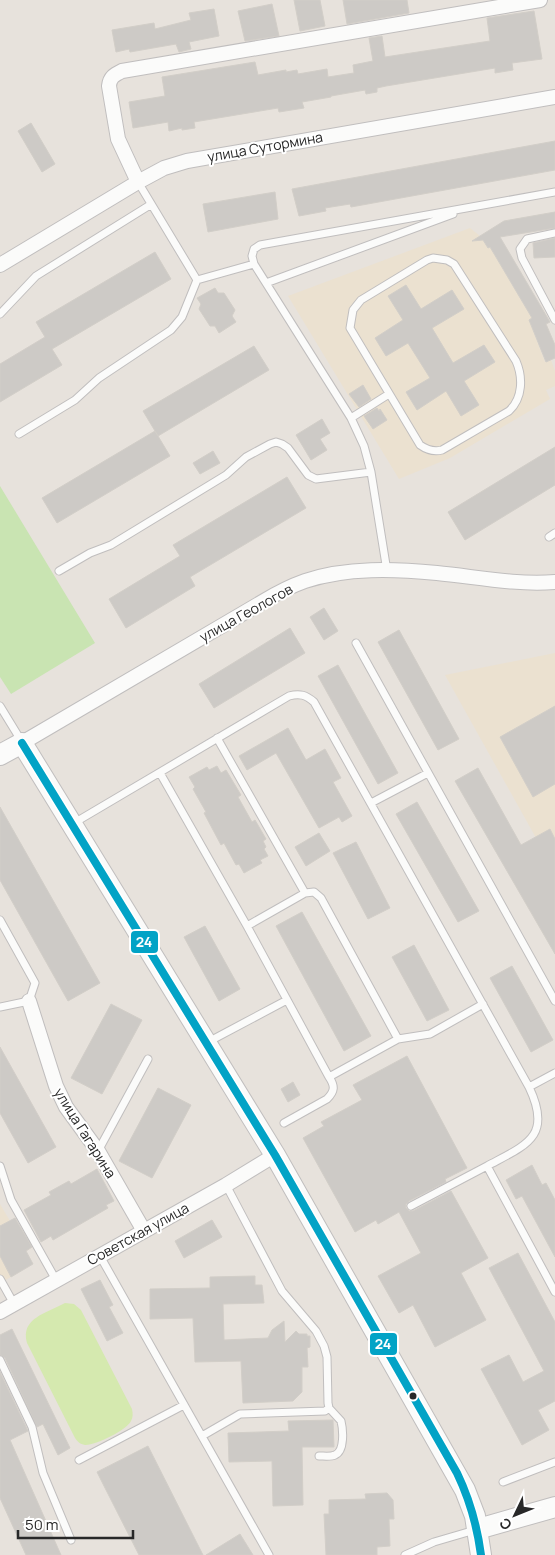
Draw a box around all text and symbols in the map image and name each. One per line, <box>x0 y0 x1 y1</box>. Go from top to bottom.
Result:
street label: улица Сутормина <box>206 127 324 166</box>
street label: улица Геологов <box>196 579 296 646</box>
line badge: 24 <box>130 930 159 954</box>
text: 24 <box>136 932 152 951</box>
street label: улица Гагарина <box>50 1084 121 1181</box>
street label: Советская улица <box>84 1198 192 1269</box>
line badge: 24 <box>369 1332 398 1356</box>
text: 24 <box>375 1334 391 1353</box>
unlabelled marker <box>408 1391 418 1401</box>
north arrow <box>490 1490 540 1540</box>
scale bar <box>18 1508 132 1540</box>
text: 50 m <box>25 1514 59 1535</box>
text: С <box>495 1514 516 1534</box>

